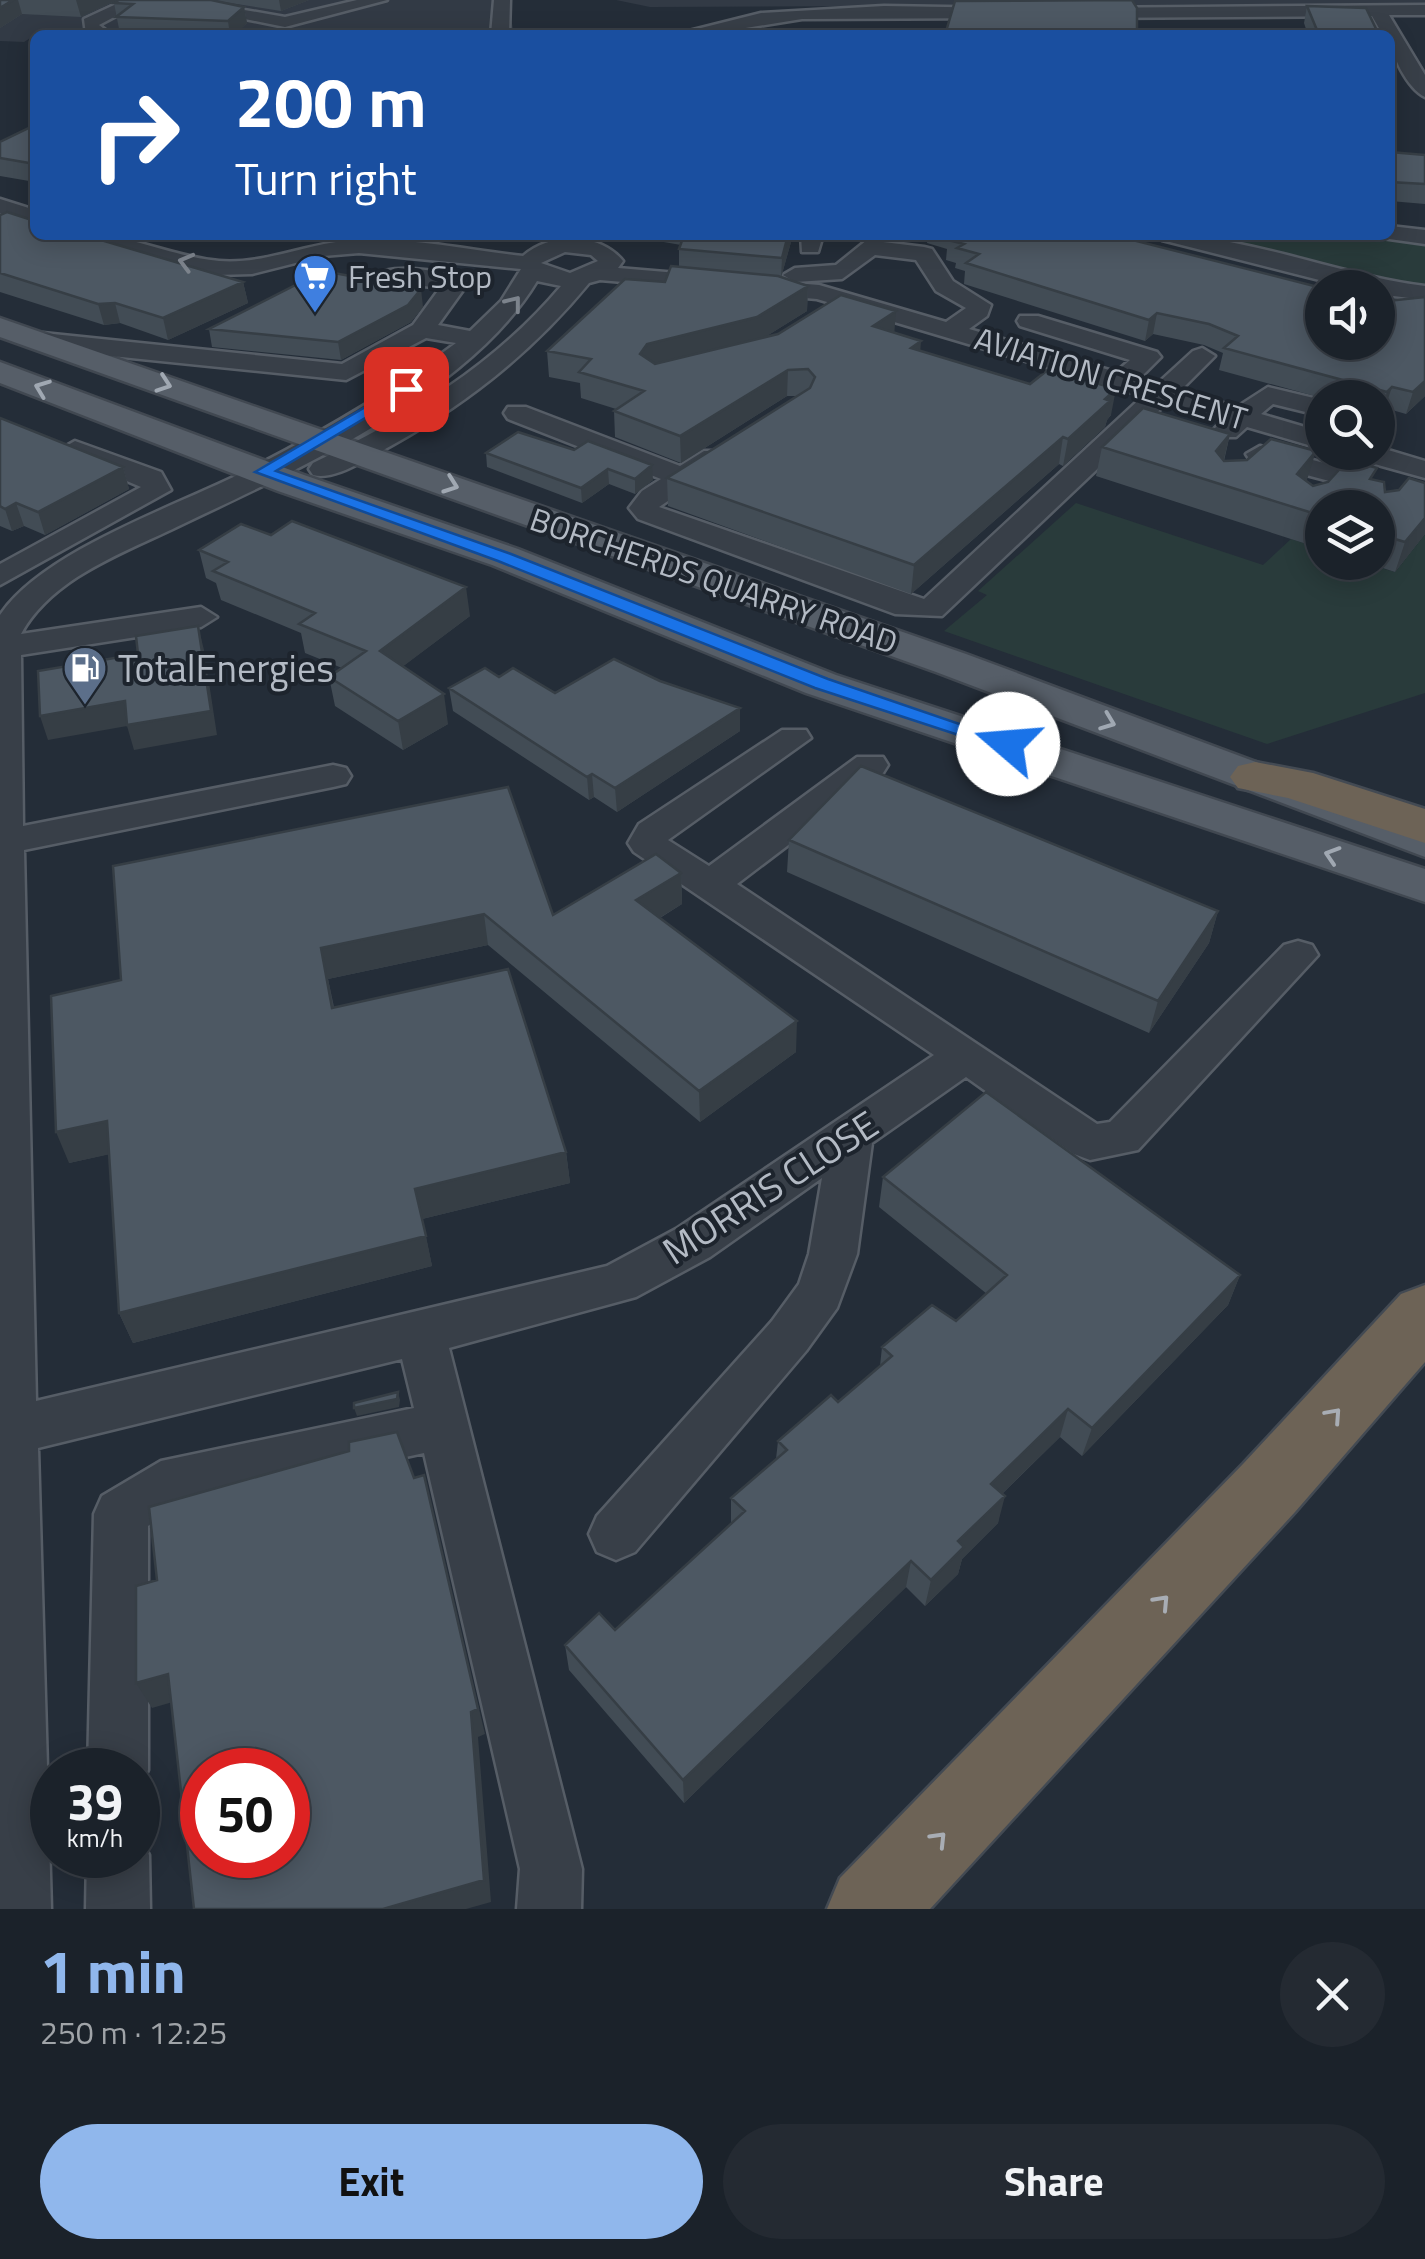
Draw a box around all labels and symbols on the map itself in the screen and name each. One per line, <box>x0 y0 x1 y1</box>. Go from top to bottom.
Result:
one-way arrow <box>178 252 195 273</box>
place label: Fresh Stop <box>348 252 492 300</box>
supermarket icon: Fresh Stop <box>292 253 338 314</box>
one-way arrow <box>502 296 520 314</box>
street label: AVIATION CRESCENT <box>969 314 1253 442</box>
pin <box>364 347 449 432</box>
one-way arrow <box>154 372 171 393</box>
one-way arrow <box>34 379 51 399</box>
one-way arrow <box>441 473 458 494</box>
street label: BORCHERDS QUARRY ROAD <box>524 495 904 665</box>
place label: TotalEnergies <box>118 639 334 697</box>
fuel station icon: TotalEnergies <box>62 645 108 706</box>
position arrow <box>956 692 1060 796</box>
one-way arrow <box>1099 710 1116 730</box>
one-way arrow <box>1325 847 1342 867</box>
street label: MORRIS CLOSE <box>651 1095 889 1279</box>
one-way arrow <box>1322 1408 1340 1427</box>
one-way arrow <box>1150 1595 1168 1614</box>
speed limit sign: 50 <box>180 1748 310 1878</box>
one-way arrow <box>927 1832 945 1850</box>

